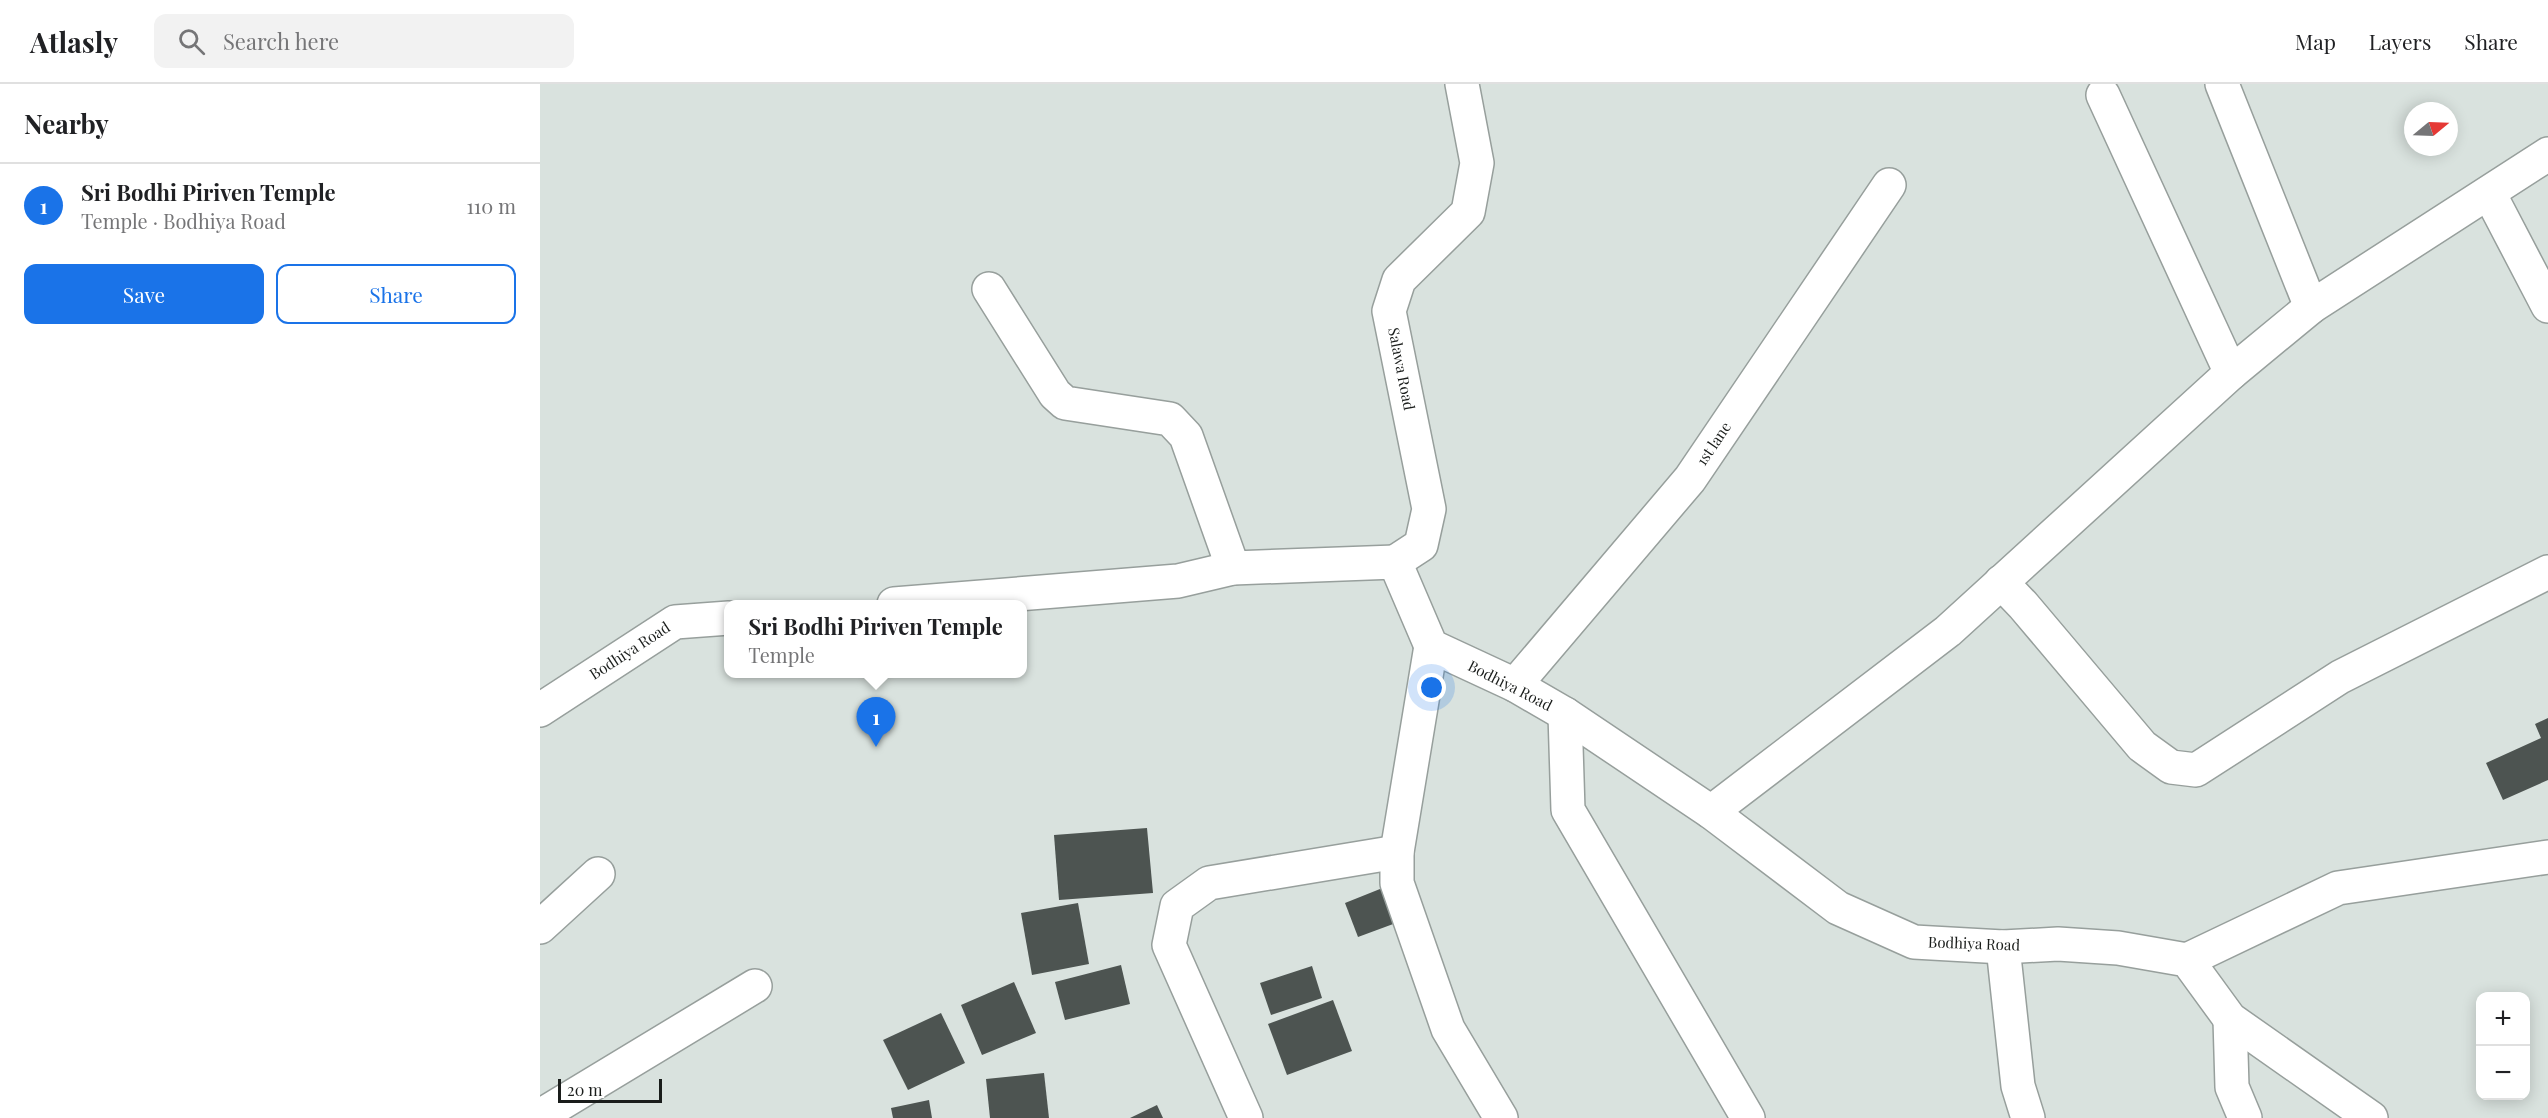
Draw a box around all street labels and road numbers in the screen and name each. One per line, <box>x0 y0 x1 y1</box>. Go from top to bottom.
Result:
street label: Salawa Road <box>1384 326 1420 412</box>
street label: 1st lane <box>1691 418 1735 469</box>
street label: Bodhiya Road <box>585 617 674 684</box>
street label: Bodhiya Road <box>1465 655 1556 715</box>
street label: Bodhiya Road <box>1928 931 2021 955</box>

